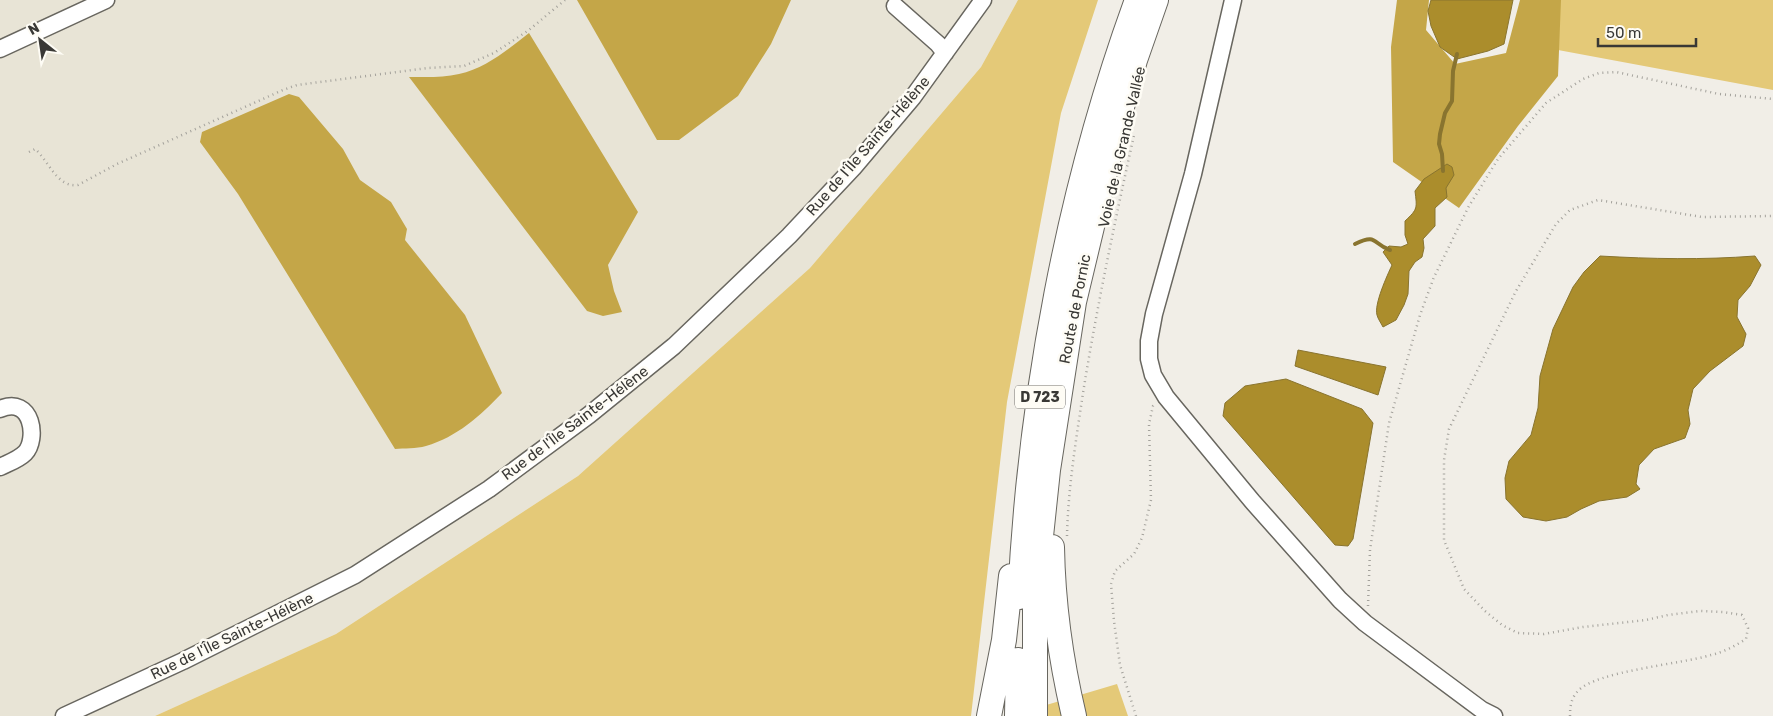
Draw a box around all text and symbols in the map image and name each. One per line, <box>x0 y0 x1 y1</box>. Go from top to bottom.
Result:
north arrow <box>15 15 65 65</box>
scale bar <box>1598 15 1696 47</box>
text: N <box>25 19 42 39</box>
text: 50 m <box>1606 24 1641 42</box>
street label: Voie de la Grande Vallée <box>1095 65 1149 229</box>
street label: Rue de l'Île Sainte-Hélène <box>803 73 933 219</box>
street label: Route de Pornic <box>1056 253 1094 365</box>
street label: Rue de l'Île Sainte-Hélène <box>498 362 652 484</box>
road number: D 723 <box>1015 386 1065 408</box>
street label: Rue de l'Île Sainte-Hélène <box>148 589 316 683</box>

